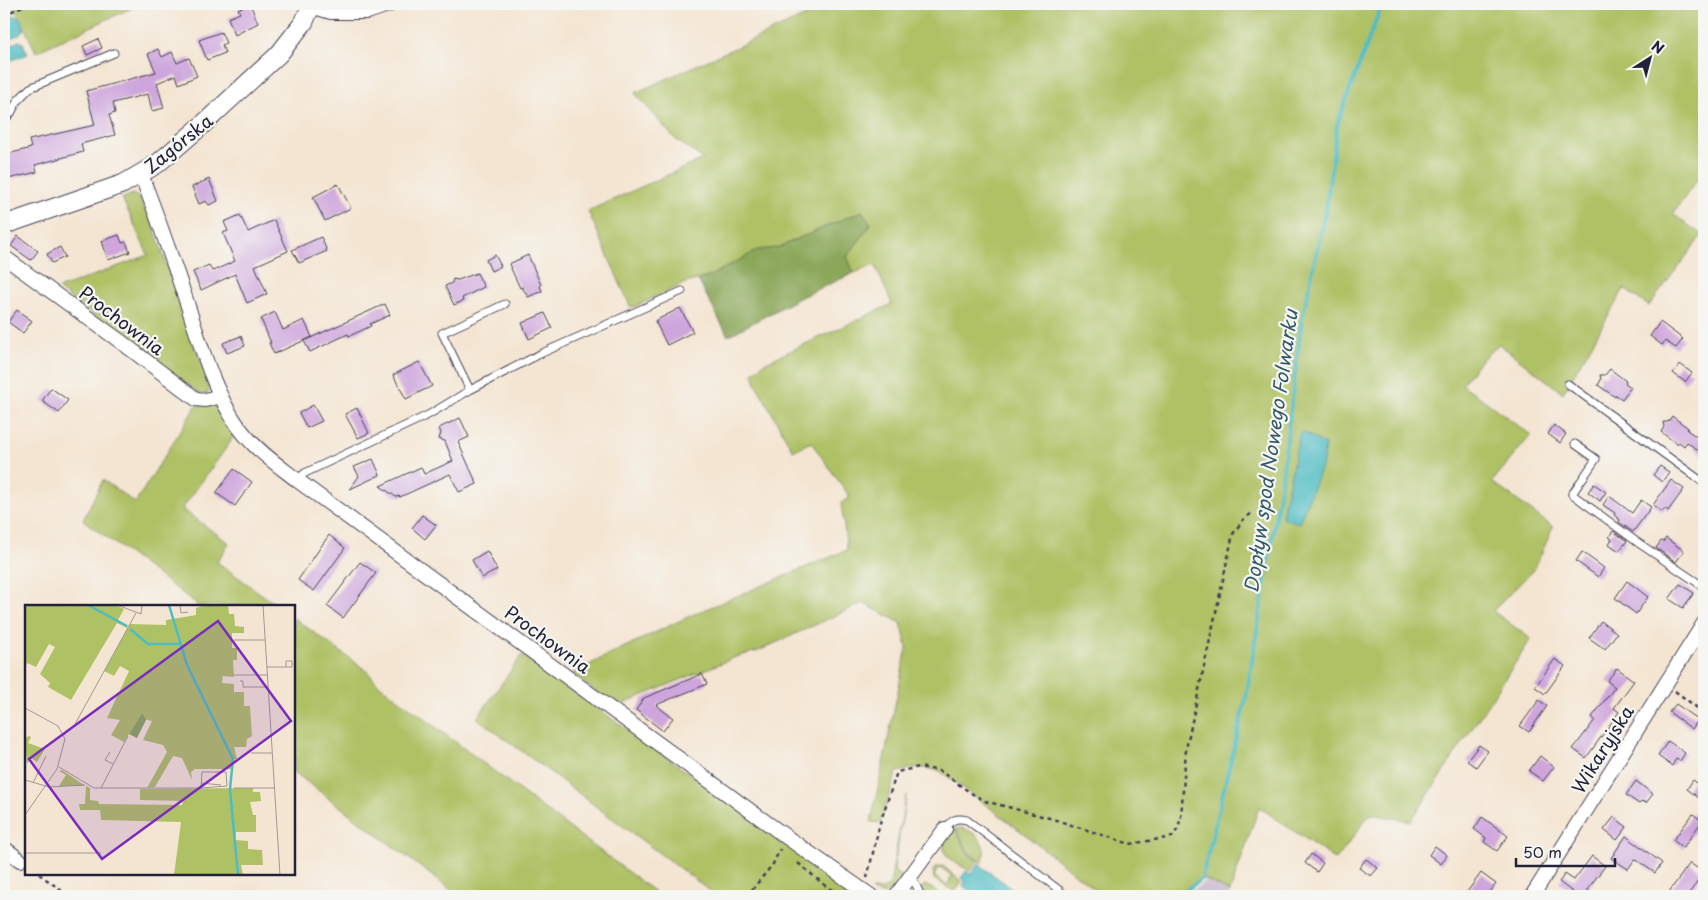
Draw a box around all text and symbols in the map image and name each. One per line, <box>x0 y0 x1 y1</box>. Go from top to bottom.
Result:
north arrow <box>1626 32 1676 82</box>
text: N <box>1647 35 1669 59</box>
street label: Zagórska <box>138 106 219 179</box>
street label: Prochownia <box>74 279 170 361</box>
water label: Dopływ spod Nowego Folwarku <box>1236 306 1304 594</box>
street label: Prochownia <box>499 598 597 680</box>
inset map <box>25 605 295 875</box>
street label: Wikaryjska <box>1564 699 1640 798</box>
scale bar <box>1516 835 1614 867</box>
text: 50 m <box>1523 840 1562 863</box>

